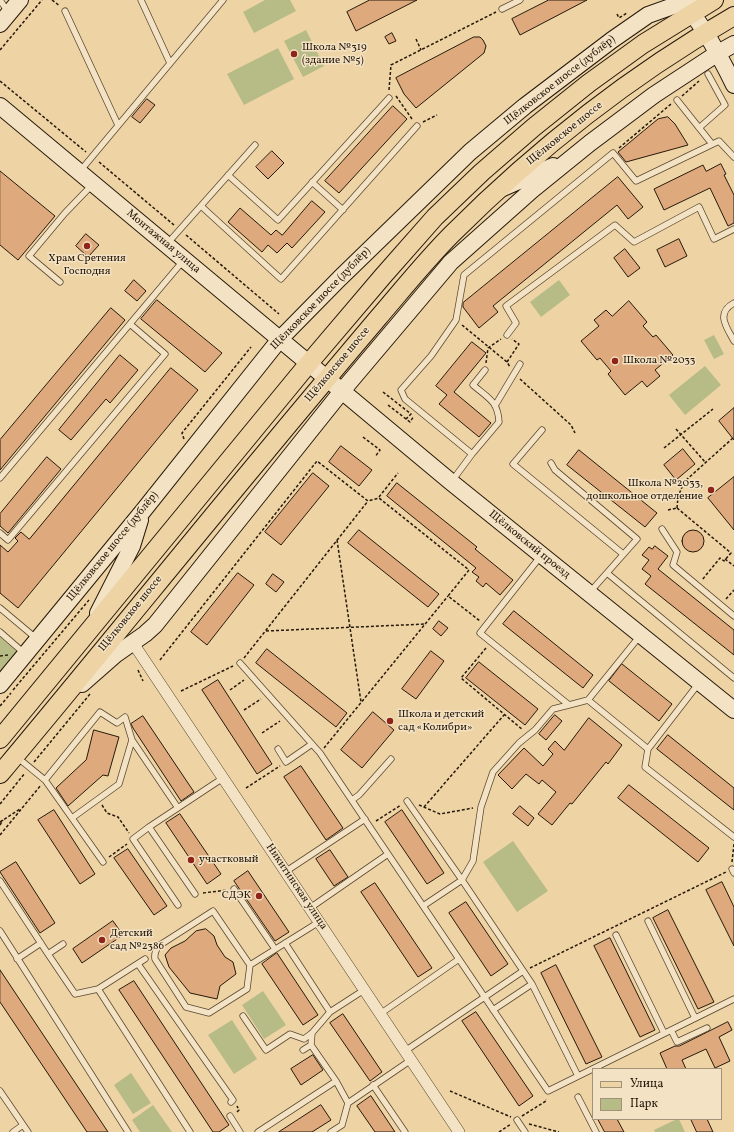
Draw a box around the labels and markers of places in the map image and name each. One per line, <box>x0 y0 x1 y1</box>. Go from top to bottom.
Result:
place label: Школа №319 (здание №5) <box>302 41 367 67</box>
marker: Школа №319 (здание №5) <box>289 49 299 59</box>
marker: Храм Сретения Господня <box>82 241 92 251</box>
place label: Храм Сретения Господня <box>48 252 126 278</box>
place label: Школа №2033 <box>623 354 696 368</box>
marker: Школа №2033 <box>610 356 620 366</box>
place label: Школа №2033, дошкольное отделение <box>586 477 703 503</box>
marker: Школа №2033, дошкольное отделение <box>706 485 716 495</box>
place label: Школа и детский сад «Колибри» <box>398 708 484 734</box>
marker: Школа и детский сад «Колибри» <box>385 716 395 726</box>
place label: участковый <box>199 853 259 867</box>
marker: участковый <box>186 855 196 865</box>
place label: СДЭК <box>222 889 251 903</box>
marker: СДЭК <box>254 891 264 901</box>
place label: Детский сад №2386 <box>110 927 164 953</box>
marker: Детский сад №2386 <box>97 935 107 945</box>

